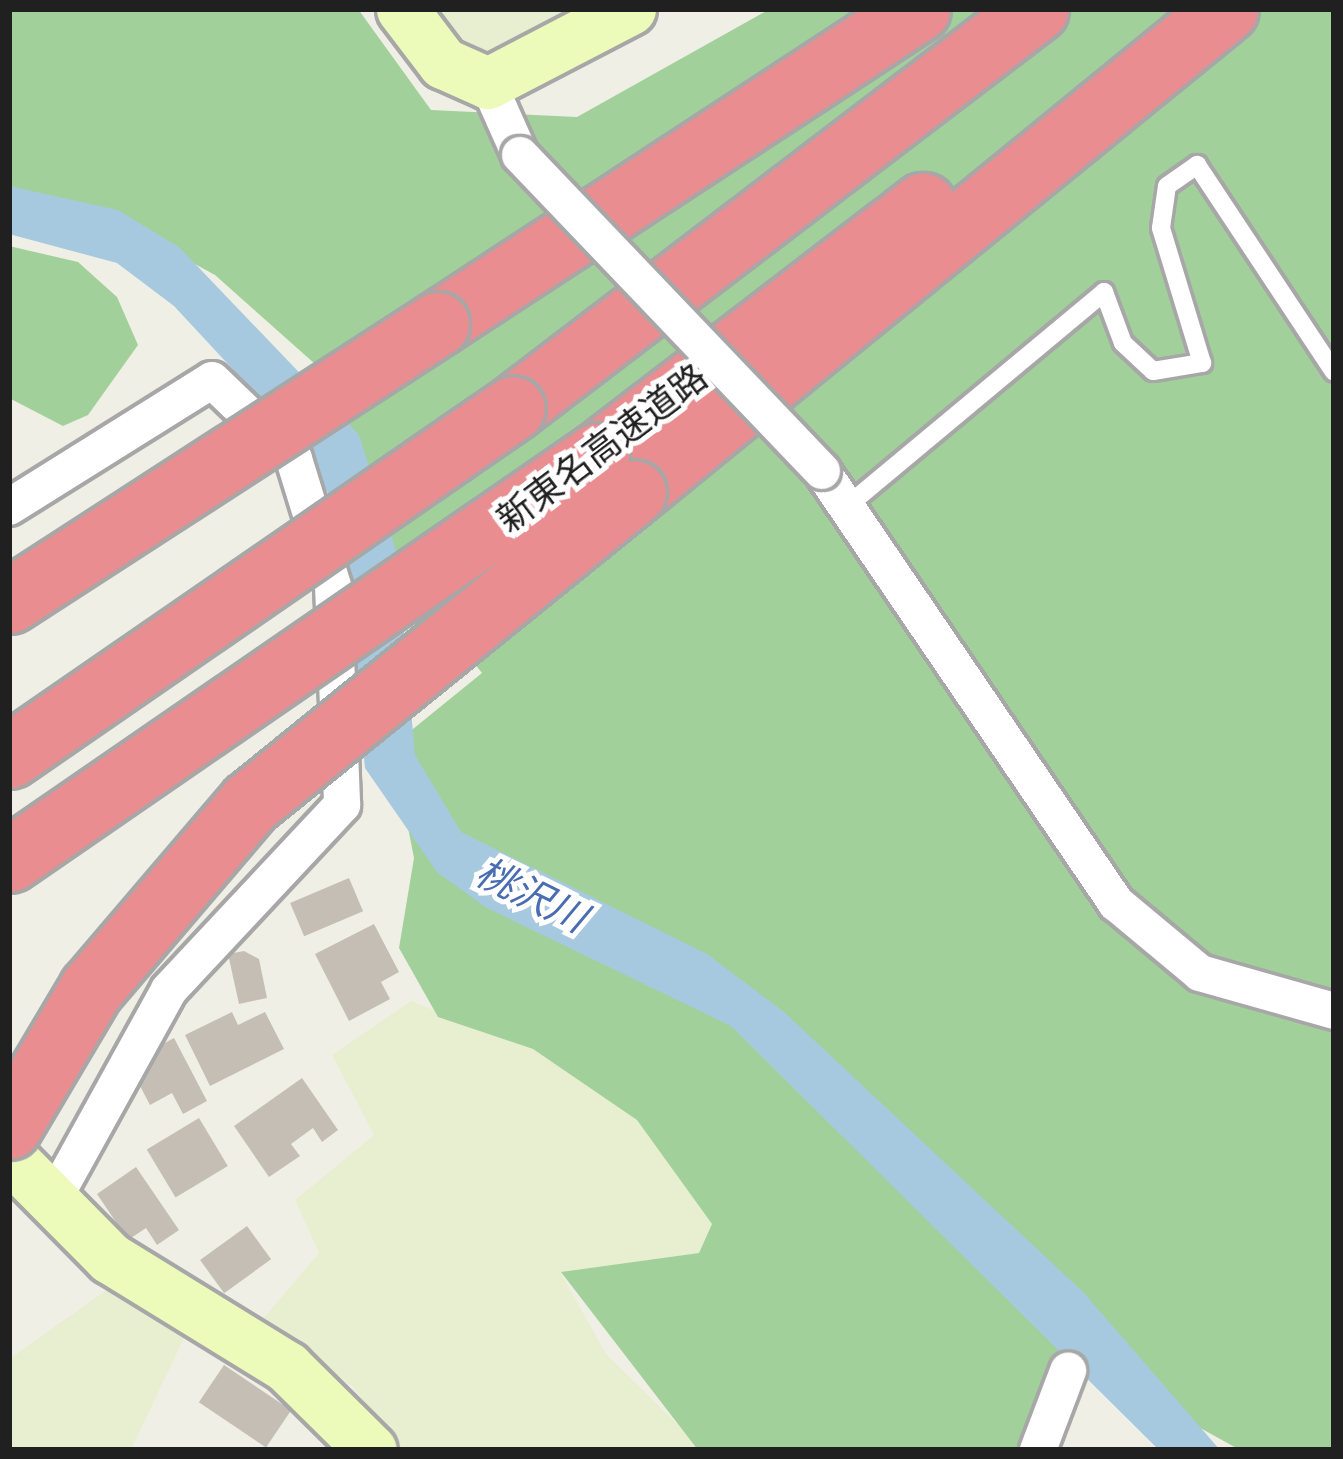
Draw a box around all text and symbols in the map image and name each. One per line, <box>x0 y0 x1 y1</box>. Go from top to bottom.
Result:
street label: 新東名高速道路 <box>488 355 716 541</box>
water label: 桃沢川 <box>468 849 594 943</box>

